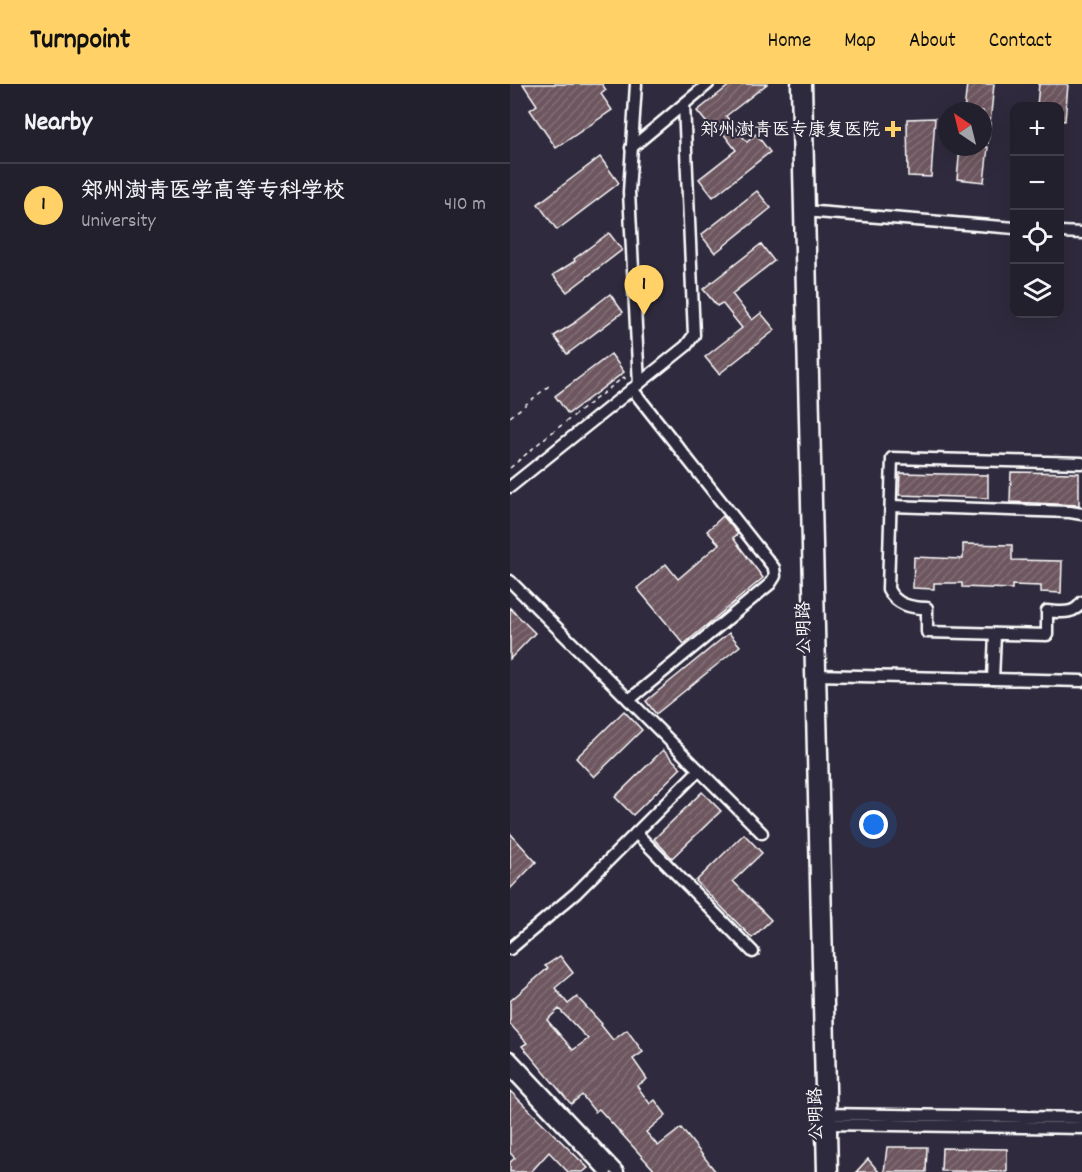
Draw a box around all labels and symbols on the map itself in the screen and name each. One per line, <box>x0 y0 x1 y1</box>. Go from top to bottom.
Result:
north arrow <box>938 102 992 156</box>
place label: 郑州澍青医专康复医院 <box>700 119 880 144</box>
marker: 郑州澍青医专康复医院 <box>884 120 902 138</box>
pin: 1 <box>624 266 664 315</box>
street label: 公明路 <box>793 601 818 655</box>
your location <box>859 810 888 839</box>
street label: 公明路 <box>805 1087 830 1141</box>

